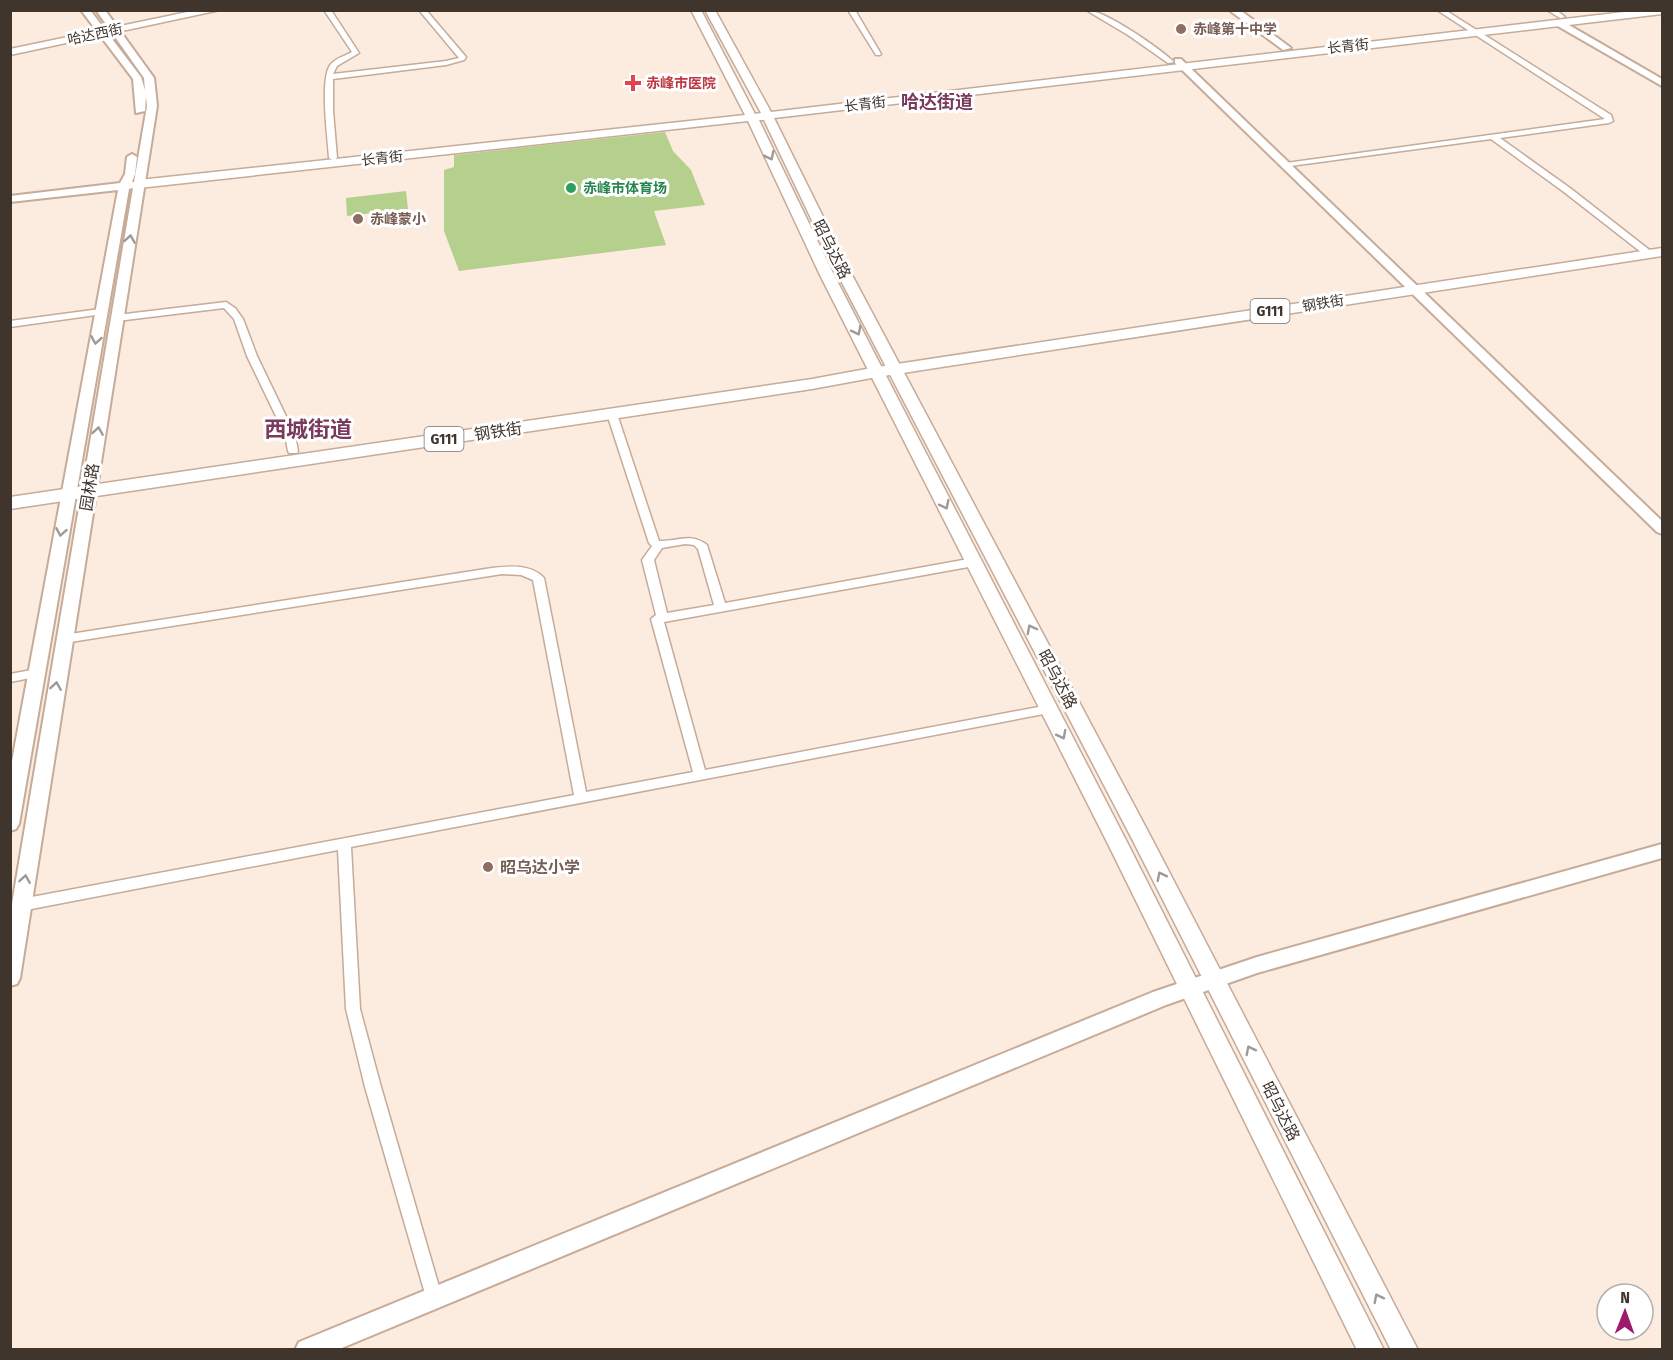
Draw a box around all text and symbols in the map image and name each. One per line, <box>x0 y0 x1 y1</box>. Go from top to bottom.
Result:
street label: 哈达西街 <box>66 20 124 49</box>
place label: 赤峰第十中学 <box>1193 21 1277 38</box>
marker: 赤峰第十中学 <box>1174 22 1188 36</box>
street label: 长青街 <box>1326 36 1370 57</box>
marker: 赤峰市医院 <box>624 74 642 92</box>
place label: 赤峰市医院 <box>646 75 716 92</box>
district label: 哈达街道 <box>901 91 973 113</box>
street label: 长青街 <box>843 94 887 115</box>
street label: 长青街 <box>360 148 404 169</box>
one-way arrow <box>763 150 775 161</box>
place label: 赤峰市体育场 <box>583 180 667 197</box>
marker: 赤峰市体育场 <box>564 181 578 195</box>
place label: 赤峰蒙小 <box>370 211 426 228</box>
marker: 赤峰蒙小 <box>351 212 365 226</box>
street label: 昭乌达路 <box>809 216 855 282</box>
one-way arrow <box>123 234 136 244</box>
street label: 钢铁街 <box>1301 292 1345 315</box>
road number: G111 <box>1250 299 1290 323</box>
one-way arrow <box>849 325 861 336</box>
one-way arrow <box>90 335 102 344</box>
district label: 西城街道 <box>264 416 352 443</box>
street label: 钢铁街 <box>473 419 523 444</box>
one-way arrow <box>92 427 104 436</box>
road number: G111 <box>424 427 464 451</box>
street label: 园林路 <box>76 462 103 512</box>
one-way arrow <box>938 498 950 509</box>
one-way arrow <box>55 526 68 536</box>
one-way arrow <box>1027 624 1039 635</box>
street label: 昭乌达路 <box>1034 647 1081 712</box>
one-way arrow <box>50 681 62 691</box>
one-way arrow <box>1055 728 1067 739</box>
place label: 昭乌达小学 <box>500 858 580 877</box>
marker: 昭乌达小学 <box>481 860 495 874</box>
one-way arrow <box>1156 871 1168 882</box>
one-way arrow <box>19 874 31 883</box>
one-way arrow <box>1245 1045 1257 1056</box>
street label: 昭乌达路 <box>1258 1078 1304 1144</box>
north arrow <box>1595 1282 1655 1342</box>
text: N <box>1620 1288 1630 1307</box>
one-way arrow <box>1374 1293 1385 1304</box>

